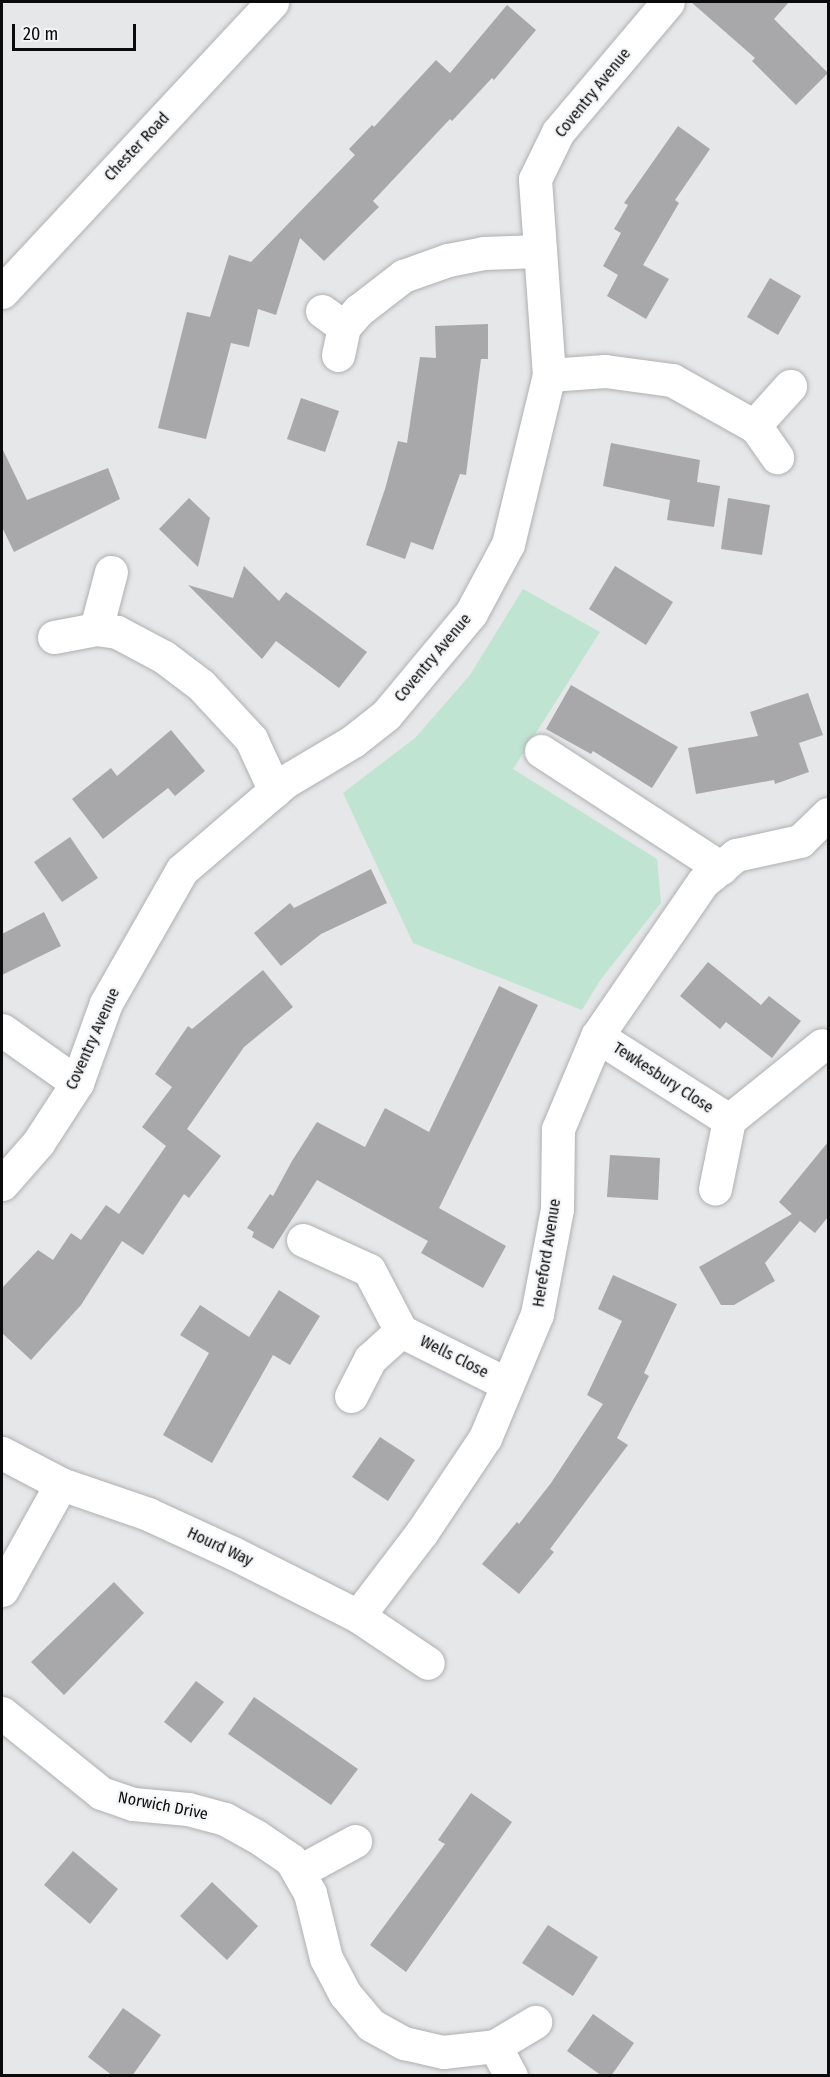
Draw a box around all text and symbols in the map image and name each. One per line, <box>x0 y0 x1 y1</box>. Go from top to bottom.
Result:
scale bar <box>15 12 140 50</box>
text: 20 m <box>23 23 58 45</box>
street label: Coventry Avenue <box>551 44 635 142</box>
street label: Chester Road <box>100 109 174 185</box>
street label: Coventry Avenue <box>391 610 475 706</box>
street label: Coventry Avenue <box>62 985 124 1093</box>
street label: Tewkesbury Close <box>609 1038 717 1118</box>
street label: Hereford Avenue <box>529 1197 565 1309</box>
street label: Wells Close <box>417 1332 491 1382</box>
street label: Hourd Way <box>184 1523 256 1571</box>
street label: Norwich Drive <box>116 1788 210 1824</box>

